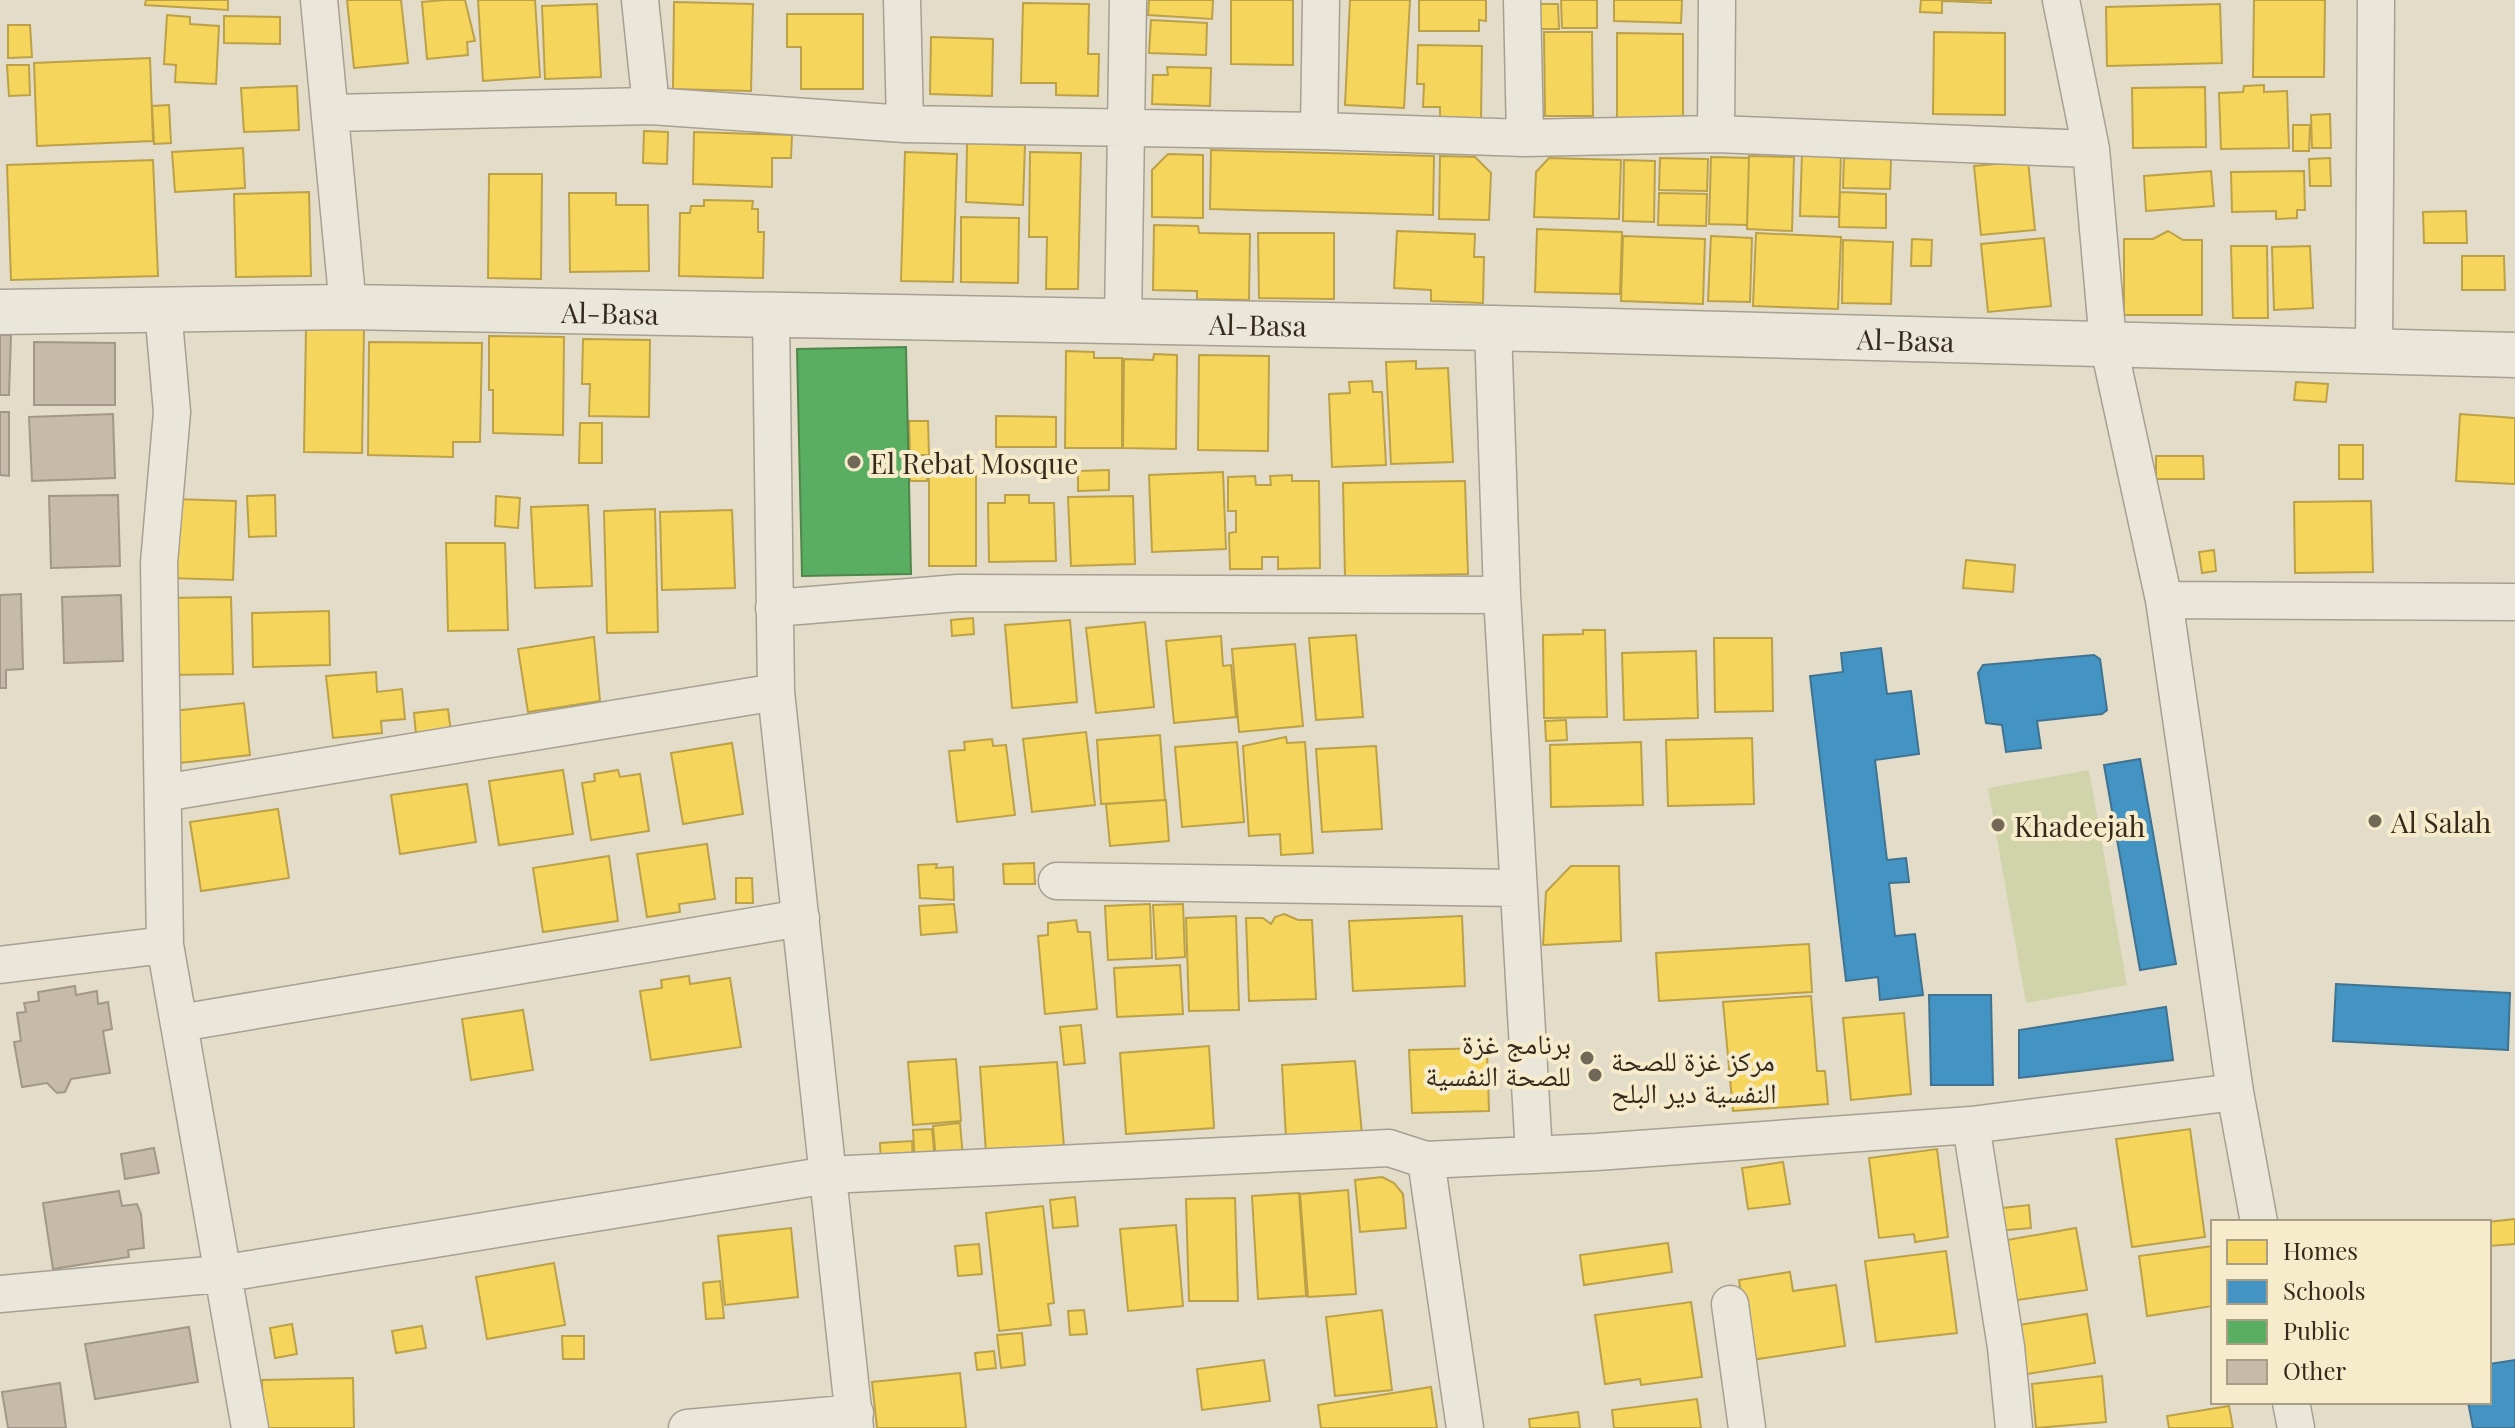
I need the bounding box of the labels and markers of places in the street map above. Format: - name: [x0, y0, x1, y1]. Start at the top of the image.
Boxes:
- place label: El Rebat Mosque: [870, 444, 1078, 481]
- marker: El Rebat Mosque: [845, 453, 863, 471]
- place label: Al Salah: [2390, 803, 2492, 840]
- place label: Khadeejah: [2014, 807, 2146, 844]
- marker: Al Salah: [2366, 812, 2384, 830]
- marker: Khadeejah: [1989, 816, 2007, 834]
- place label: برنامج غزة للصحة النفسية: [1425, 1024, 1571, 1093]
- place label: مركز غزة للصحة النفسية دير البلح: [1611, 1041, 1777, 1111]
- marker: برنامج غزة للصحة النفسية: [1578, 1049, 1596, 1067]
- marker: مركز غزة للصحة النفسية دير البلح: [1586, 1066, 1604, 1084]

